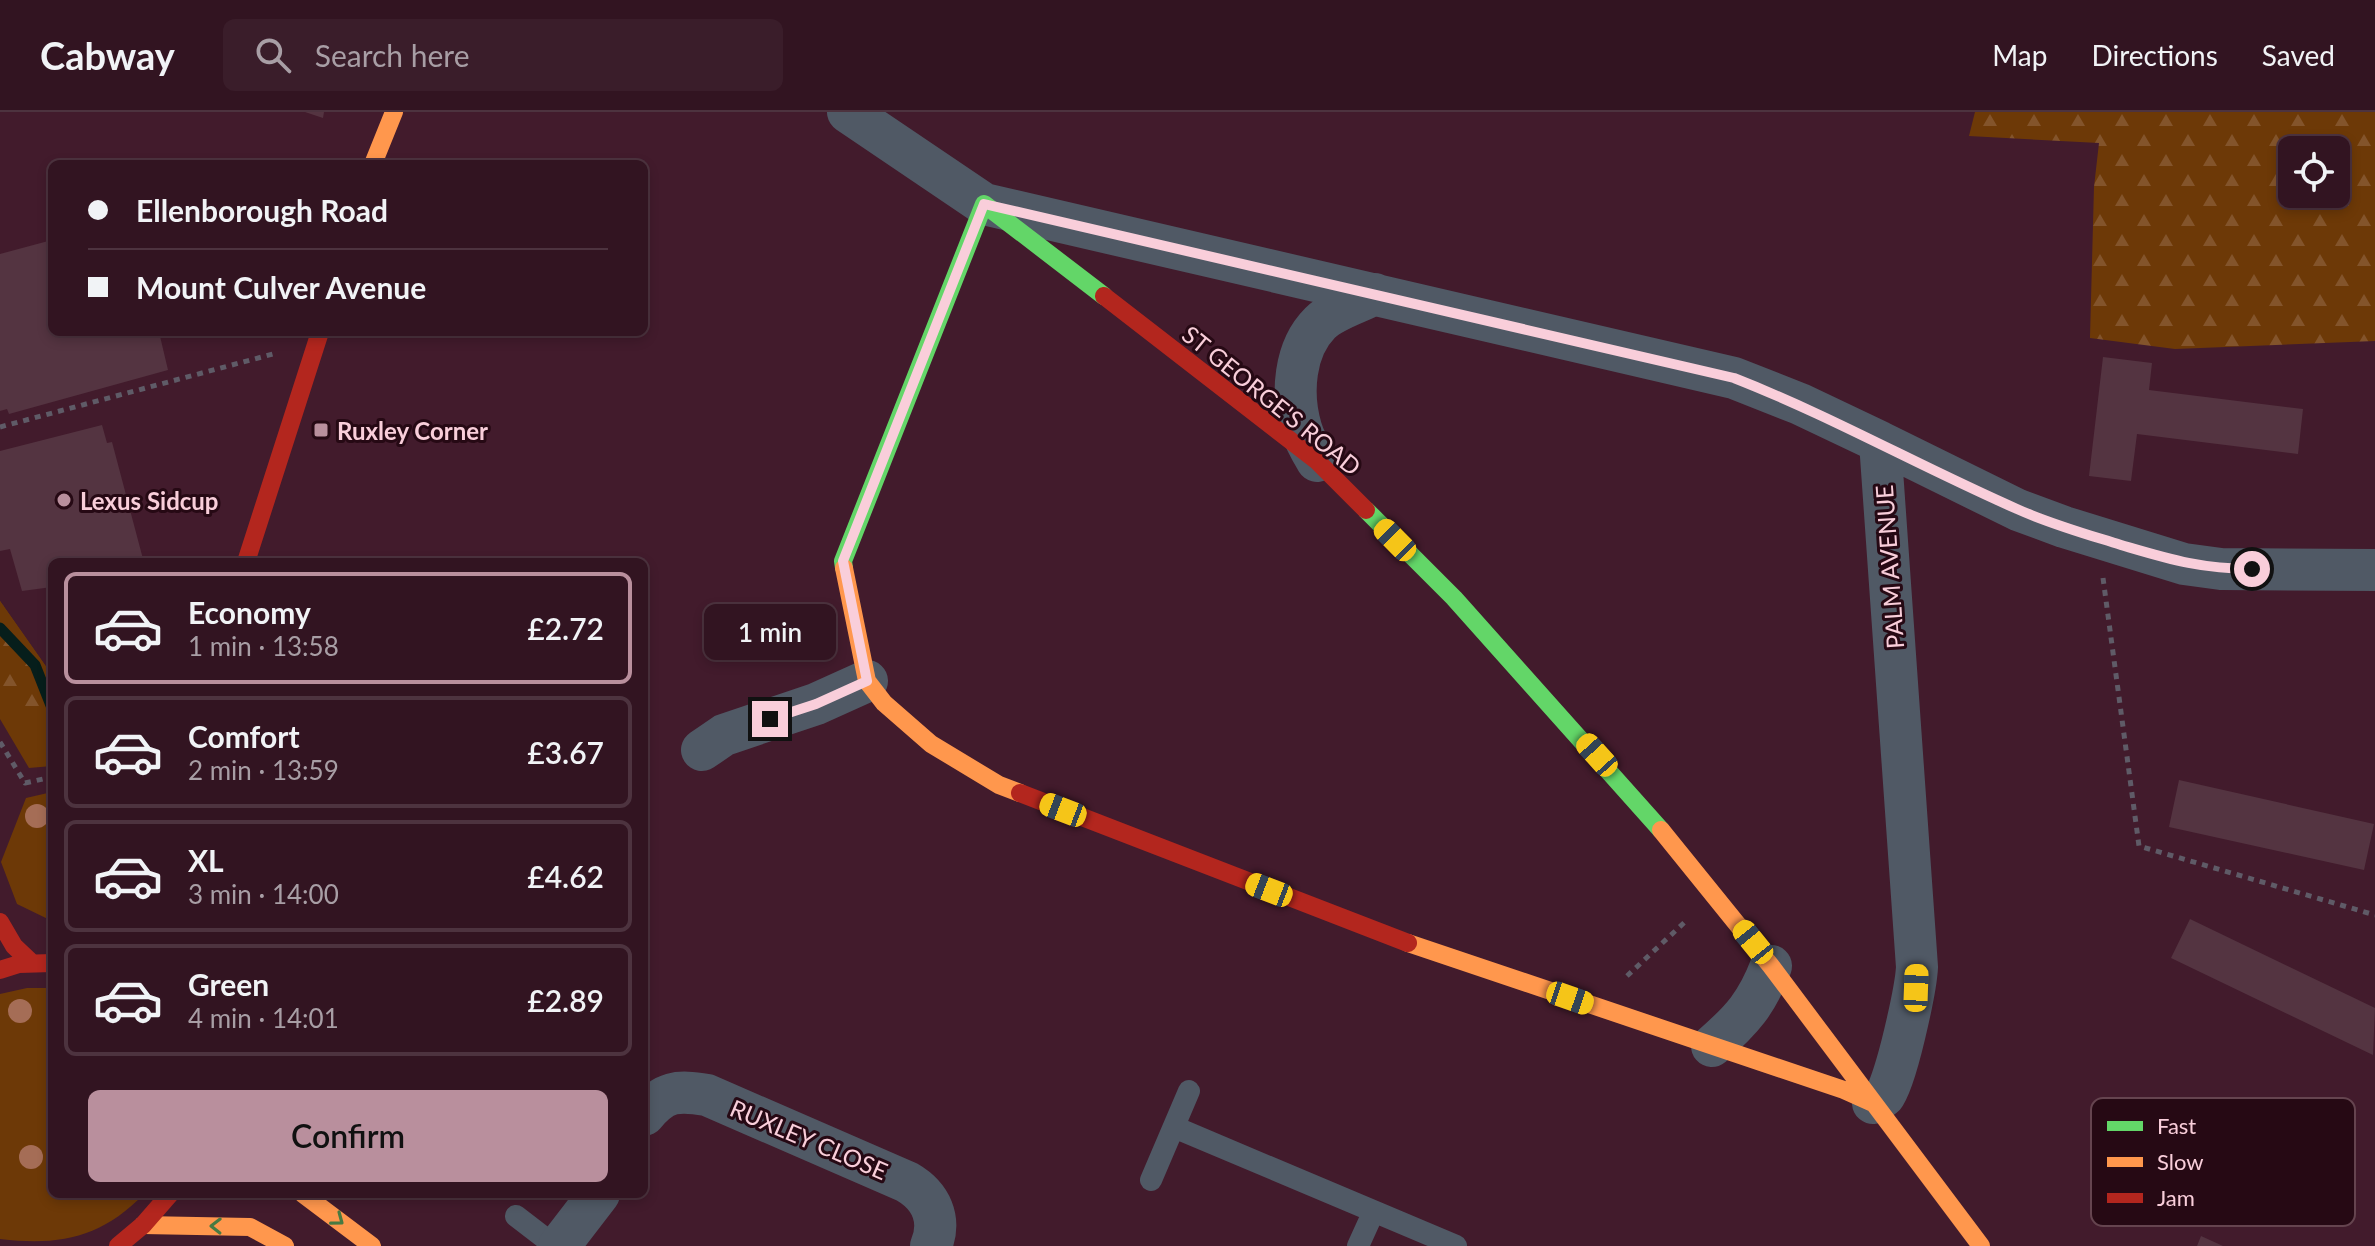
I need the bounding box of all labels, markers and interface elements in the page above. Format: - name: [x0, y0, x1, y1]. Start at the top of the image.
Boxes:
- search box: [223, 19, 783, 91]
- text: Cabway: [40, 32, 175, 78]
- icon: search: [251, 33, 295, 77]
- text: Search here: [315, 37, 470, 73]
- text: Map: [1992, 38, 2047, 72]
- text: Directions: [2091, 38, 2218, 72]
- text: Saved: [2262, 38, 2335, 72]
- map controls: [2278, 136, 2350, 208]
- button: locate: [2278, 136, 2350, 208]
- text: Ellenborough Road: [136, 192, 388, 228]
- text: Mount Culver Avenue: [136, 269, 426, 305]
- street label: ST GEORGE'S ROAD: [1177, 319, 1367, 481]
- place label: Ruxley Corner: [337, 416, 488, 445]
- marker: Ruxley Corner: [312, 421, 330, 439]
- street label: PALM AVENUE: [1869, 484, 1909, 650]
- place label: Lexus Sidcup: [80, 486, 219, 515]
- marker: Lexus Sidcup: [55, 491, 73, 509]
- car: [1370, 515, 1420, 565]
- route start: [2234, 551, 2270, 587]
- icon: car: [92, 592, 164, 664]
- text: Economy: [188, 594, 311, 630]
- callout: 1 min: [704, 603, 836, 659]
- text: £2.72: [527, 610, 604, 646]
- text: 1 min: [738, 616, 802, 648]
- text: 1 min · 13:58: [188, 630, 339, 662]
- route end: [752, 701, 788, 737]
- icon: car: [92, 716, 164, 788]
- text: Comfort: [188, 718, 300, 754]
- car: [1572, 729, 1622, 781]
- text: £3.67: [527, 734, 604, 770]
- text: 2 min · 13:59: [188, 754, 339, 786]
- car: [1036, 790, 1090, 830]
- icon: car: [92, 840, 164, 912]
- text: XL: [188, 842, 224, 878]
- text: £4.62: [527, 858, 604, 894]
- car: [1242, 870, 1296, 910]
- text: 3 min · 14:00: [188, 878, 339, 910]
- car: [1729, 916, 1777, 968]
- icon: car: [92, 964, 164, 1036]
- car: [1903, 964, 1929, 1012]
- text: Green: [188, 966, 269, 1002]
- car: [1543, 979, 1597, 1017]
- text: £2.89: [527, 982, 604, 1018]
- text: 4 min · 14:01: [188, 1002, 339, 1034]
- button: Confirm: [88, 1090, 608, 1182]
- street label: RUXLEY CLOSE: [726, 1093, 892, 1185]
- legend: [2091, 1098, 2355, 1226]
- text: Fast: [2157, 1112, 2196, 1139]
- text: Slow: [2157, 1148, 2204, 1175]
- text: Jam: [2157, 1184, 2195, 1211]
- one-way arrow: [329, 1210, 343, 1225]
- one-way arrow: [209, 1218, 222, 1235]

